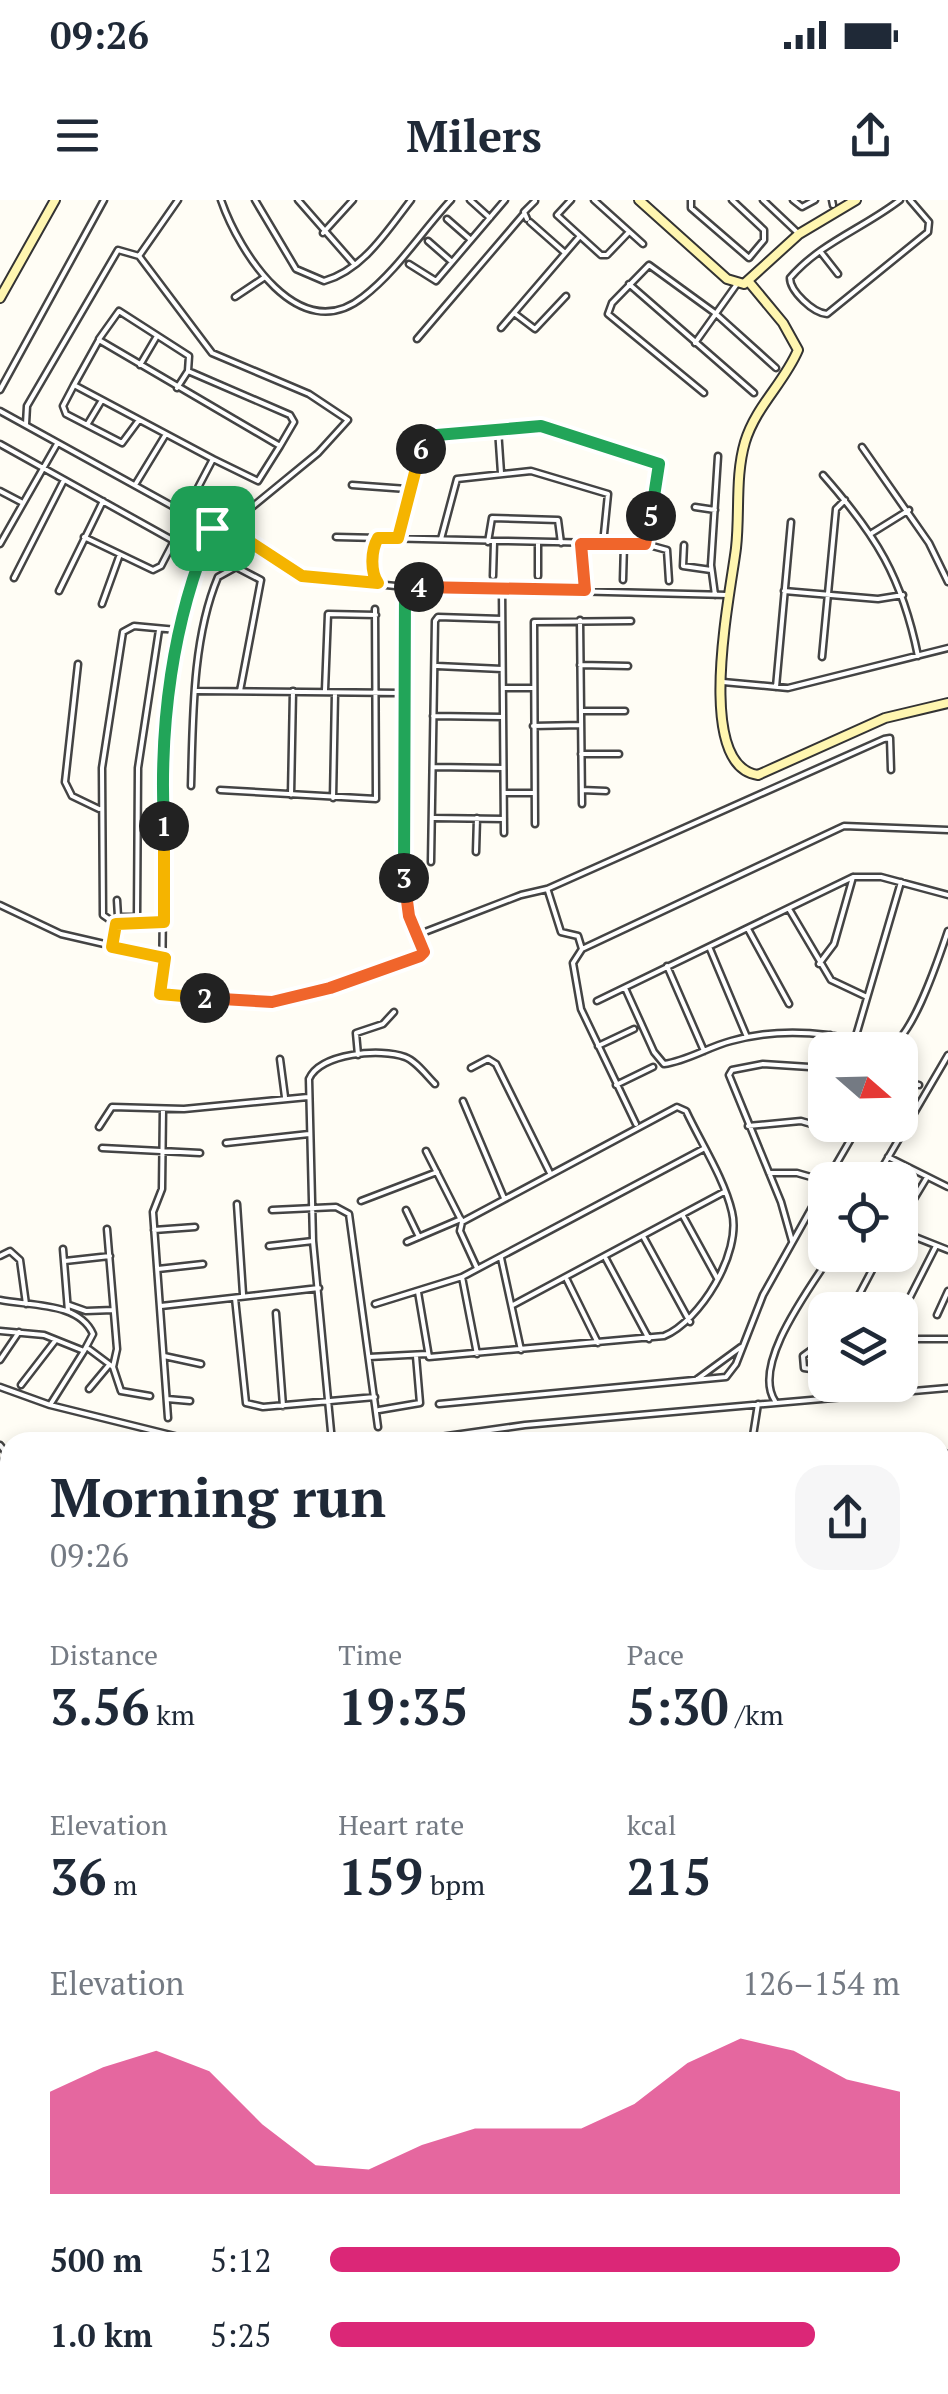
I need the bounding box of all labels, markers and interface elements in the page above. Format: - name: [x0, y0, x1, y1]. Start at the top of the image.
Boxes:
- text: 09:26: [50, 10, 149, 60]
- text: Milers: [406, 105, 542, 165]
- icon: menu: [50, 108, 105, 163]
- icon: share: [843, 108, 898, 163]
- pin: 6: [396, 424, 446, 474]
- text: 6: [413, 430, 429, 467]
- pin: [170, 486, 255, 571]
- pin: 5: [626, 491, 676, 541]
- text: 5: [643, 497, 659, 534]
- icon: arrive: [185, 501, 240, 556]
- pin: 4: [394, 562, 444, 612]
- text: 4: [411, 568, 427, 605]
- pin: 1: [139, 801, 189, 851]
- text: 1: [156, 807, 172, 844]
- pin: 3: [379, 853, 429, 903]
- text: 3: [396, 859, 412, 896]
- pin: 2: [180, 973, 230, 1023]
- text: 2: [197, 979, 213, 1016]
- north arrow: [808, 1032, 918, 1142]
- map controls: [808, 1032, 918, 1402]
- button: locate: [808, 1162, 918, 1272]
- button: layers: [808, 1292, 918, 1402]
- text: Morning run: [50, 1460, 386, 1533]
- button: share: [795, 1465, 900, 1570]
- text: 09:26: [50, 1534, 129, 1576]
- text: Distance: [50, 1636, 158, 1673]
- text: Time: [338, 1636, 402, 1673]
- text: Pace: [627, 1636, 684, 1673]
- text: 3.56: [50, 1673, 150, 1739]
- text: 19:35: [338, 1673, 468, 1739]
- text: 5:30: [627, 1673, 729, 1739]
- text: km: [150, 1696, 195, 1733]
- text: /km: [729, 1696, 784, 1733]
- text: Elevation: [50, 1806, 168, 1843]
- text: Heart rate: [338, 1806, 464, 1843]
- text: kcal: [627, 1806, 676, 1843]
- text: 36: [50, 1843, 107, 1909]
- text: 159: [338, 1843, 423, 1909]
- text: 215: [627, 1843, 711, 1909]
- text: m: [107, 1866, 137, 1903]
- text: bpm: [423, 1866, 485, 1903]
- text: Elevation: [50, 1962, 184, 2004]
- text: 126–154 m: [742, 1962, 900, 2004]
- text: 500 m: [50, 2239, 142, 2281]
- text: 5:12: [210, 2239, 272, 2281]
- text: 1.0 km: [50, 2314, 153, 2356]
- text: 5:25: [210, 2314, 272, 2356]

